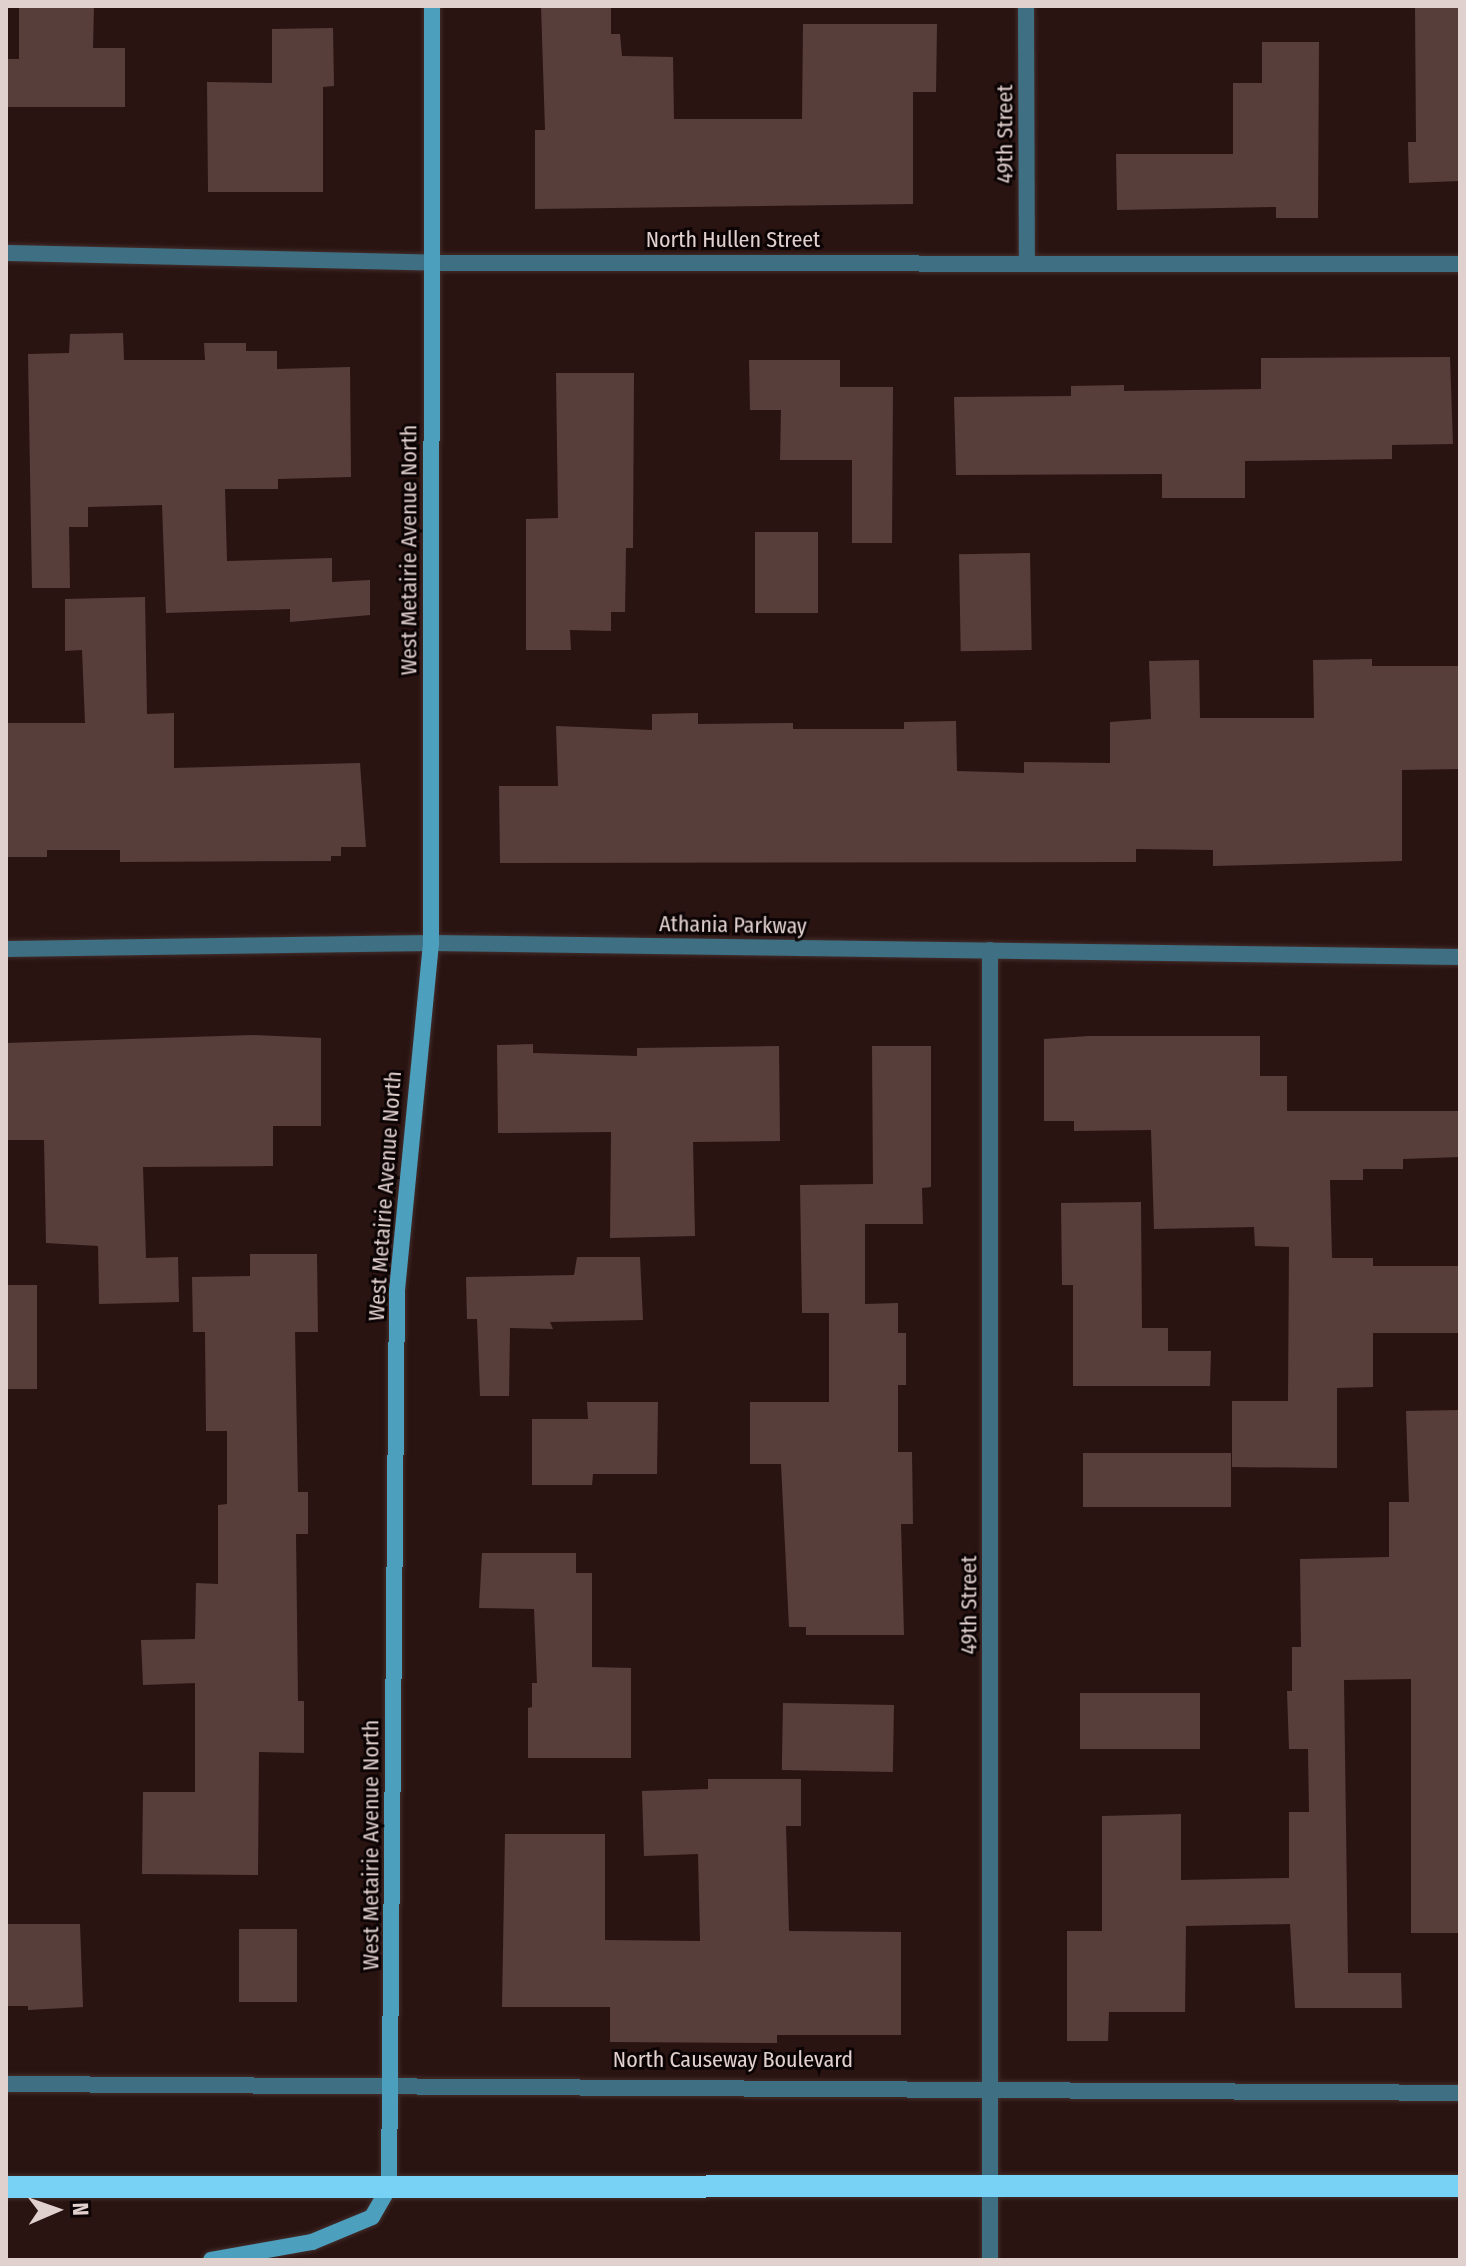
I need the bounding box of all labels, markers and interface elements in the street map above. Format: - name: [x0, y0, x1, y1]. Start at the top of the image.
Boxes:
- street label: 49th Street: [992, 85, 1018, 183]
- street label: North Hullen Street: [646, 227, 820, 253]
- street label: West Metairie Avenue North: [396, 425, 422, 675]
- street label: Athania Parkway: [659, 911, 807, 939]
- street label: West Metairie Avenue North: [363, 1070, 407, 1322]
- street label: 49th Street: [956, 1556, 982, 1654]
- street label: West Metairie Avenue North: [358, 1720, 384, 1970]
- street label: North Causeway Boulevard: [613, 2047, 853, 2073]
- north arrow: [16, 2170, 96, 2250]
- text: N: [67, 2202, 94, 2216]

